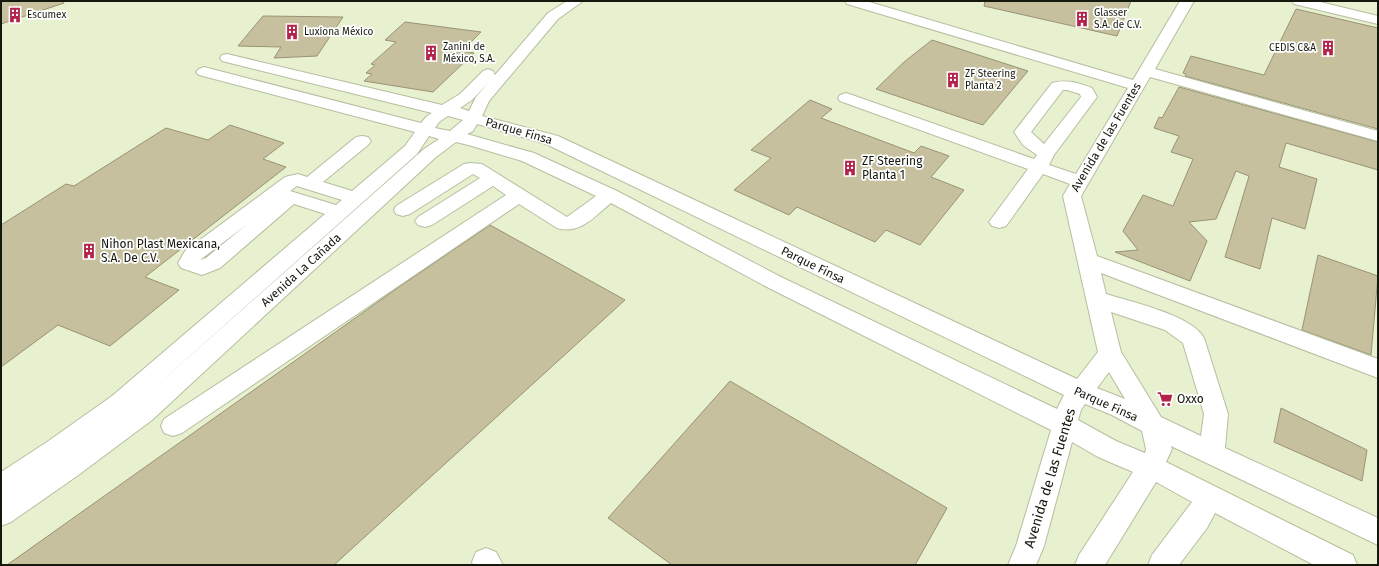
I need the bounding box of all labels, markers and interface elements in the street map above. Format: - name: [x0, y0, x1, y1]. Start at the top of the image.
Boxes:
- building icon: Escumex: [6, 6, 24, 24]
- place label: Glasser S.A. de C.V.: [1094, 7, 1142, 31]
- place label: Escumex: [27, 9, 66, 21]
- building icon: Glasser S.A. de C.V.: [1073, 10, 1091, 28]
- building icon: Luxiona México: [283, 23, 301, 41]
- place label: Luxiona México: [304, 26, 373, 38]
- building icon: CEDIS C&A: [1319, 39, 1337, 57]
- place label: Zanini de México, S.A.: [443, 41, 495, 65]
- place label: CEDIS C&A: [1269, 42, 1316, 54]
- building icon: Zanini de México, S.A.: [422, 44, 440, 62]
- place label: ZF Steering Planta 2: [965, 68, 1016, 92]
- building icon: ZF Steering Planta 2: [944, 71, 962, 89]
- street label: Avenida de las Fuentes: [1068, 80, 1144, 194]
- street label: Parque Finsa: [484, 115, 554, 147]
- place label: ZF Steering Planta 1: [862, 154, 923, 182]
- building icon: ZF Steering Planta 1: [841, 159, 859, 177]
- street label: Avenida La Cañada: [258, 230, 344, 310]
- place label: Nihon Plast Mexicana, S.A. De C.V.: [101, 237, 220, 265]
- building icon: Nihon Plast Mexicana, S.A. De C.V.: [80, 242, 98, 260]
- street label: Parque Finsa: [779, 244, 847, 286]
- street label: Parque Finsa: [1072, 384, 1140, 424]
- supermarket icon: Oxxo: [1156, 390, 1174, 408]
- place label: Oxxo: [1177, 392, 1204, 406]
- street label: Avenida de las Fuentes: [1021, 406, 1079, 550]

